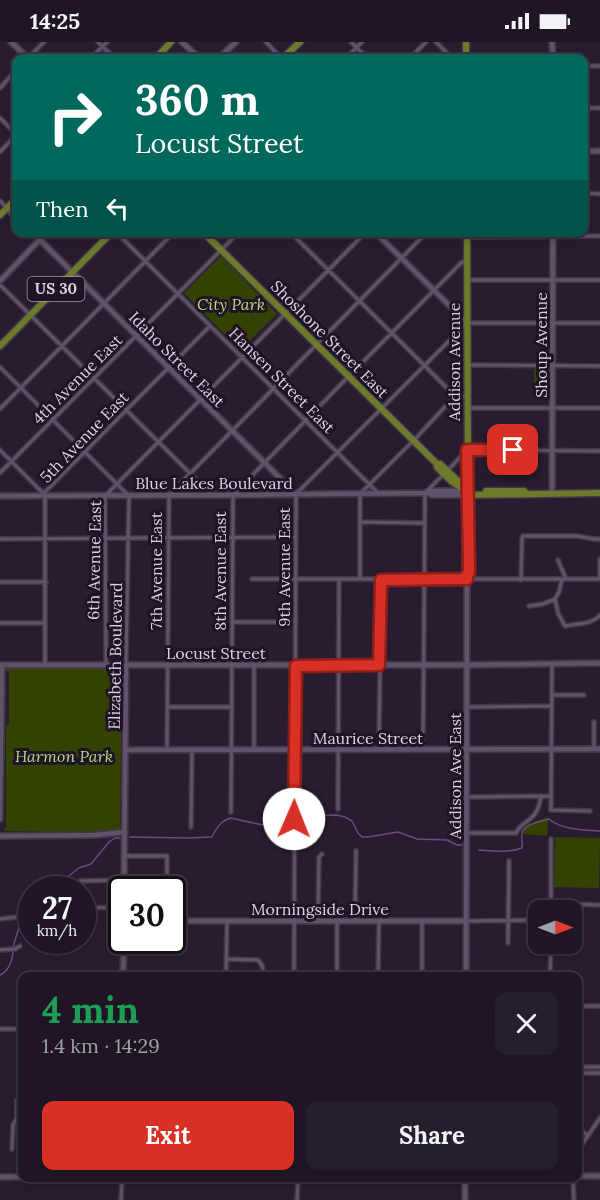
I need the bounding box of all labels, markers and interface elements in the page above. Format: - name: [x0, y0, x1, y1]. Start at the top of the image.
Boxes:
- text: 14:25: [30, 7, 80, 35]
- text: 360 m: [135, 73, 259, 127]
- icon: right: [36, 78, 114, 156]
- text: Locust Street: [135, 126, 303, 160]
- icon: left: [101, 192, 134, 225]
- text: Then: [36, 195, 89, 223]
- street label: Shoshone Street East: [267, 276, 394, 403]
- road number: US 30: [28, 277, 84, 301]
- street label: Shoup Avenue: [531, 292, 551, 398]
- park label: City Park: [197, 294, 265, 314]
- street label: Addison Avenue: [444, 302, 464, 422]
- street label: Idaho Street East: [125, 307, 230, 412]
- street label: Hansen Street East: [225, 323, 340, 438]
- street label: 4th Avenue East: [28, 329, 127, 428]
- street label: 5th Avenue East: [35, 387, 133, 487]
- pin: [487, 424, 538, 475]
- icon: arrive: [496, 433, 529, 466]
- street label: Blue Lakes Boulevard: [135, 473, 293, 493]
- street label: 6th Avenue East: [83, 499, 105, 620]
- street label: 9th Avenue East: [274, 506, 294, 627]
- street label: 7th Avenue East: [146, 511, 166, 630]
- street label: 8th Avenue East: [210, 511, 230, 631]
- street label: Elizabeth Boulevard: [104, 582, 126, 730]
- street label: Locust Street: [166, 643, 267, 663]
- street label: Addison Ave East: [445, 712, 465, 840]
- street label: Maurice Street: [313, 728, 424, 748]
- park label: Harmon Park: [15, 746, 113, 766]
- position arrow: [262, 787, 326, 851]
- speed limit sign: 30: [108, 876, 186, 954]
- text: 27: [42, 889, 72, 927]
- street label: Morningside Drive: [251, 899, 389, 919]
- north arrow: [528, 900, 582, 954]
- map controls: [528, 900, 582, 954]
- text: km/h: [37, 921, 77, 940]
- text: 4 min: [42, 987, 139, 1033]
- button: close: [495, 992, 558, 1055]
- text: 1.4 km · 14:29: [42, 1033, 160, 1058]
- button: Exit: [42, 1101, 294, 1170]
- button: Share: [306, 1101, 558, 1170]

